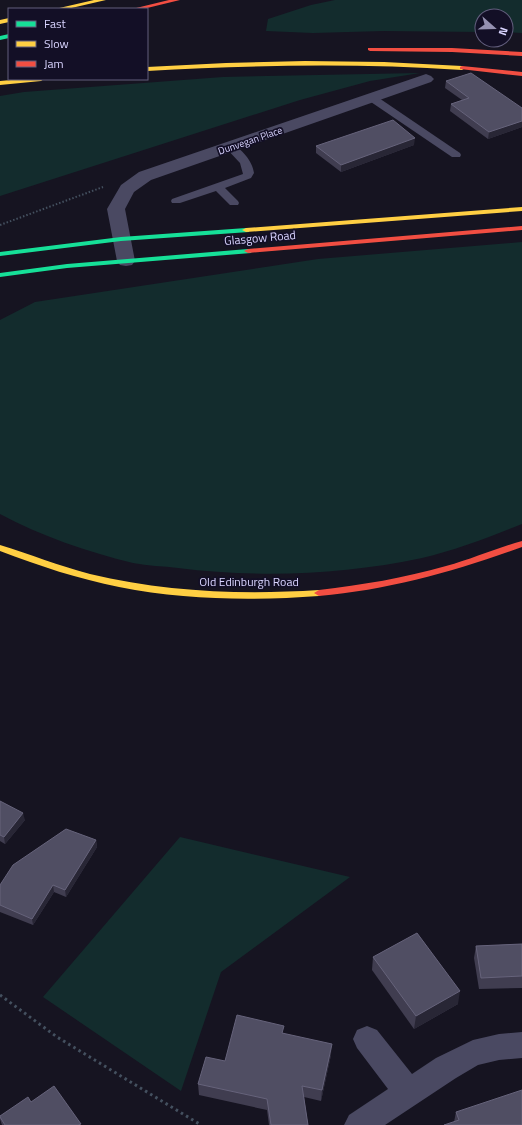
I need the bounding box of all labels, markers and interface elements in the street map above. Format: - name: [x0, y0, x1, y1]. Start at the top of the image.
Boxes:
- legend: [8, 8, 148, 80]
- north arrow: [474, 8, 514, 48]
- text: Fast: [44, 14, 67, 33]
- text: N: [495, 25, 512, 38]
- text: Slow: [44, 34, 69, 53]
- text: Jam: [44, 54, 64, 73]
- street label: Dunvegan Place: [216, 122, 284, 158]
- street label: Glasgow Road: [223, 225, 297, 250]
- street label: Old Edinburgh Road: [199, 572, 299, 591]

